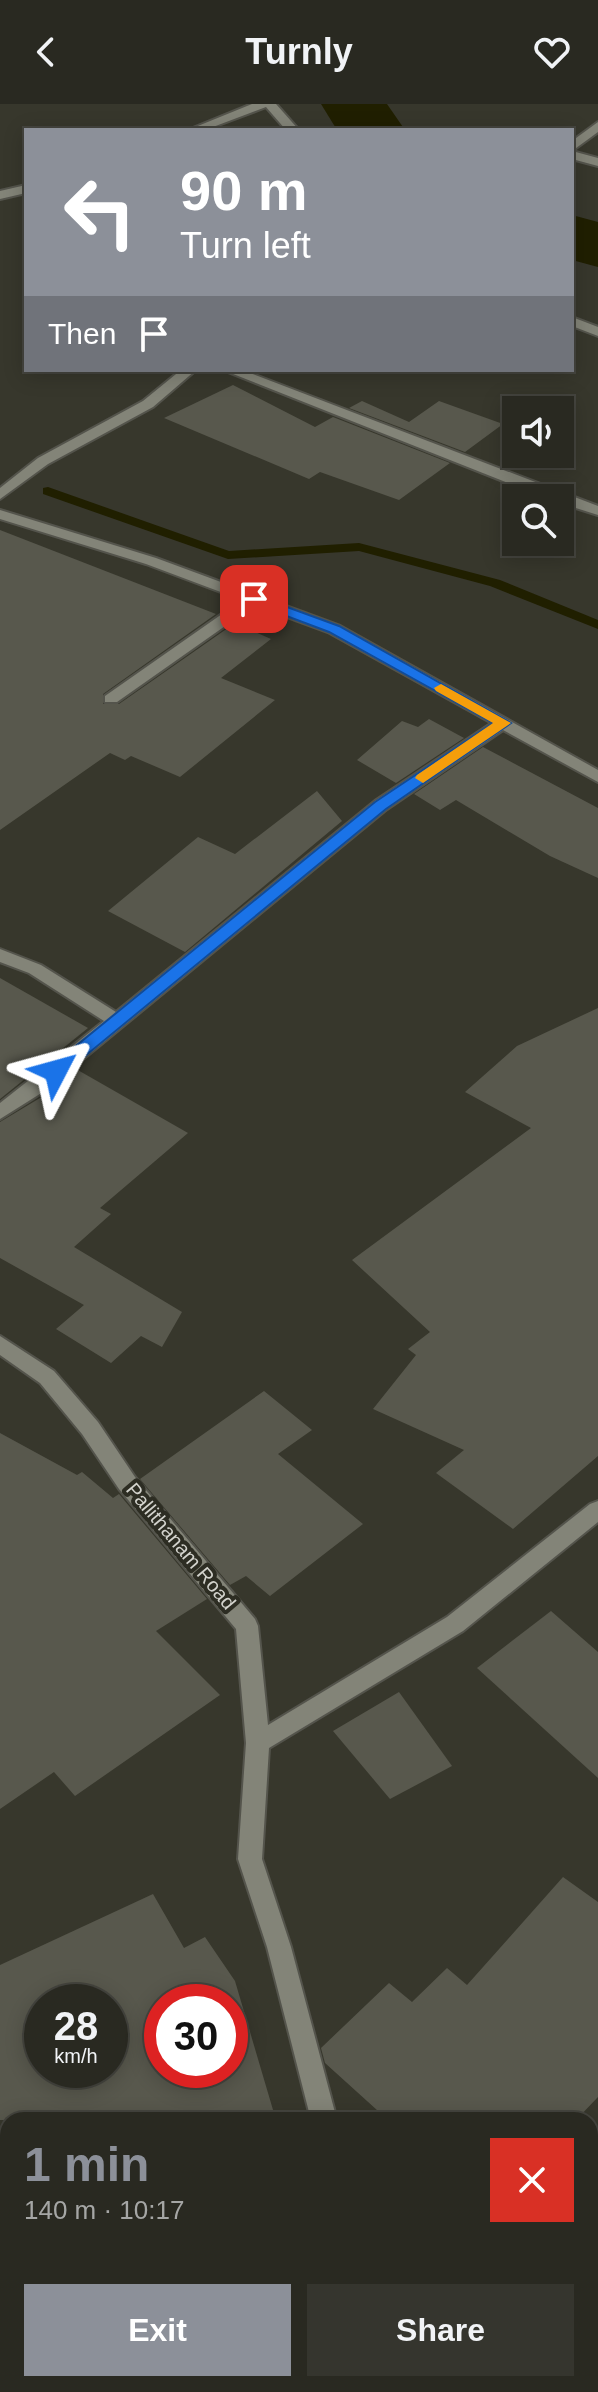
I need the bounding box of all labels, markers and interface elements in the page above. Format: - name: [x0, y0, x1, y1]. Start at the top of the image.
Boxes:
- icon: back: [24, 30, 68, 74]
- icon: heart: [530, 30, 574, 74]
- text: Turnly: [245, 31, 353, 72]
- text: 90 m: [180, 159, 308, 222]
- icon: left: [48, 160, 152, 264]
- text: Turn left: [180, 225, 311, 266]
- icon: arrive: [132, 312, 176, 356]
- text: Then: [48, 317, 116, 350]
- map controls: [502, 396, 574, 556]
- button: sound: [502, 396, 574, 468]
- button: search: [502, 484, 574, 556]
- pin: [220, 565, 288, 633]
- icon: arrive: [232, 577, 276, 621]
- position arrow: [14, 1029, 98, 1113]
- street label: Pallithanam Road: [122, 1478, 240, 1614]
- speed limit sign: 30: [144, 1984, 248, 2088]
- text: 28: [54, 2004, 98, 2048]
- text: km/h: [54, 2045, 98, 2067]
- text: 1 min: [24, 2138, 149, 2191]
- button: close: [490, 2138, 574, 2222]
- text: 140 m · 10:17: [24, 2195, 184, 2225]
- button: Exit: [24, 2284, 291, 2376]
- button: Share: [307, 2284, 574, 2376]

